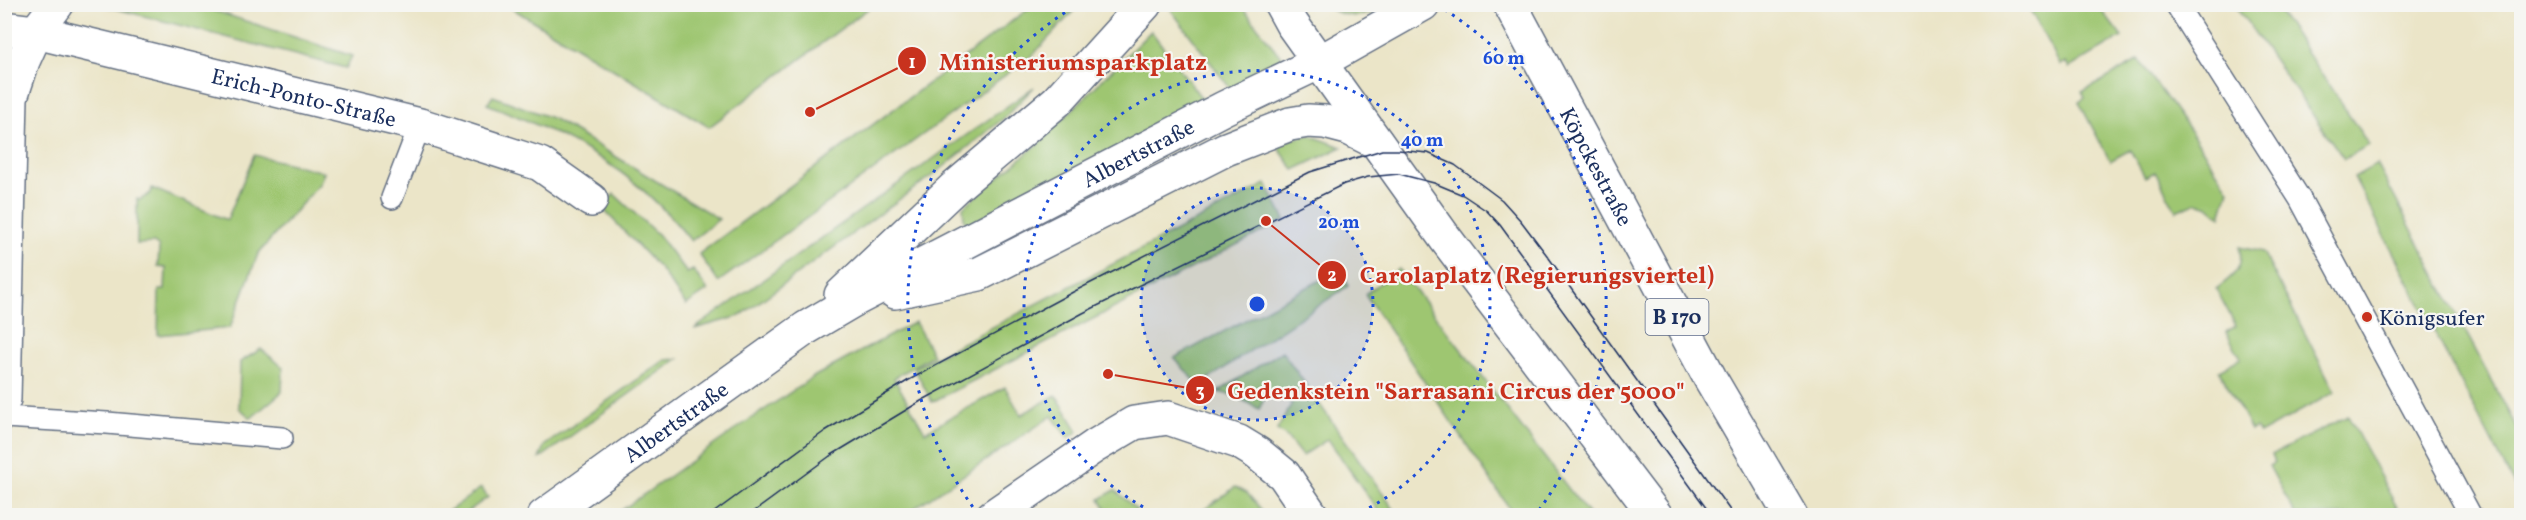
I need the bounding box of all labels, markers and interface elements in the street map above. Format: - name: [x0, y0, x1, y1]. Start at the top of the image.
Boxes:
- callout: Ministeriumsparkplatz: [897, 40, 1219, 82]
- text: Ministeriumsparkplatz: [939, 47, 1207, 81]
- text: 60 m: [1483, 47, 1525, 72]
- text: 1: [908, 51, 916, 76]
- street label: Erich-Ponto-Straße: [208, 62, 399, 137]
- street label: Köpckestraße: [1550, 102, 1639, 232]
- street label: Albertstraße: [1078, 113, 1201, 197]
- text: 40 m: [1401, 129, 1443, 154]
- text: 20 m: [1318, 211, 1360, 236]
- callout: Carolaplatz (Regierungsviertel): [1317, 254, 1726, 296]
- text: Carolaplatz (Regierungsviertel): [1360, 260, 1714, 294]
- text: 2: [1327, 264, 1337, 289]
- centre of rings: [1247, 294, 1267, 314]
- road number: B 170: [1646, 299, 1708, 335]
- place label: Königsufer: [2379, 304, 2485, 335]
- marker: Königsufer: [2360, 310, 2374, 324]
- callout: Gedenkstein "Sarrasani Circus der 5000": [1185, 369, 1697, 411]
- street label: Albertstraße: [618, 375, 736, 472]
- text: Gedenkstein "Sarrasani Circus der 5000": [1227, 376, 1685, 410]
- text: 3: [1195, 380, 1205, 405]

